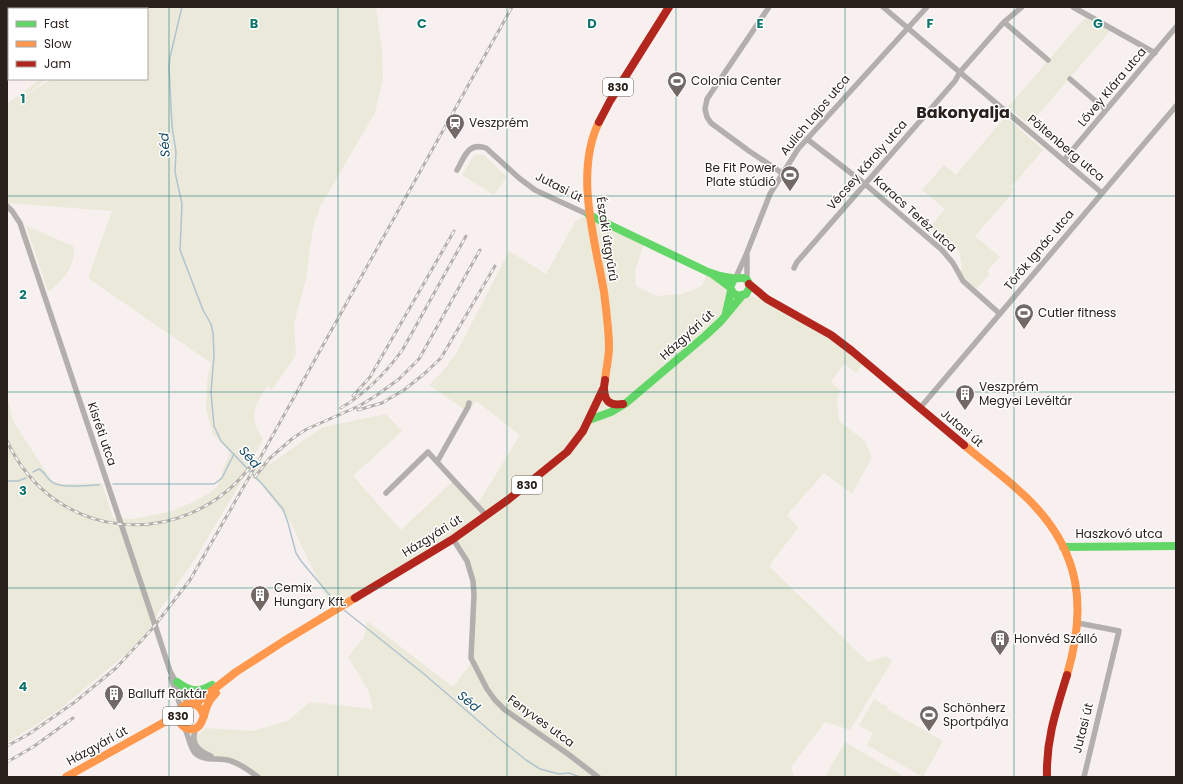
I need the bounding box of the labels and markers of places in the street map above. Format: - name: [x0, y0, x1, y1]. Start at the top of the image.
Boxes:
- sports icon: Colonia Center: [666, 70, 688, 98]
- place label: Colonia Center: [691, 72, 782, 89]
- station icon: Veszprém: [444, 112, 466, 140]
- place label: Veszprém: [469, 114, 529, 131]
- place label: Be Fit Power Plate stúdió: [705, 159, 777, 190]
- sports icon: Be Fit Power Plate stúdió: [779, 164, 801, 192]
- sports icon: Cutler fitness: [1013, 302, 1035, 330]
- place label: Cutler fitness: [1038, 304, 1116, 321]
- place label: Veszprém Megyei Levéltár: [979, 378, 1072, 409]
- building icon: Veszprém Megyei Levéltár: [954, 383, 976, 411]
- place label: Cemix Hungary Kft.: [274, 579, 346, 610]
- building icon: Cemix Hungary Kft.: [249, 584, 271, 612]
- building icon: Honvéd Szálló: [989, 628, 1011, 656]
- place label: Honvéd Szálló: [1014, 630, 1098, 647]
- building icon: Balluff Raktár: [103, 683, 125, 711]
- place label: Balluff Raktár: [128, 685, 207, 702]
- place label: Schönherz Sportpálya: [943, 699, 1009, 730]
- sports icon: Schönherz Sportpálya: [918, 704, 940, 732]

